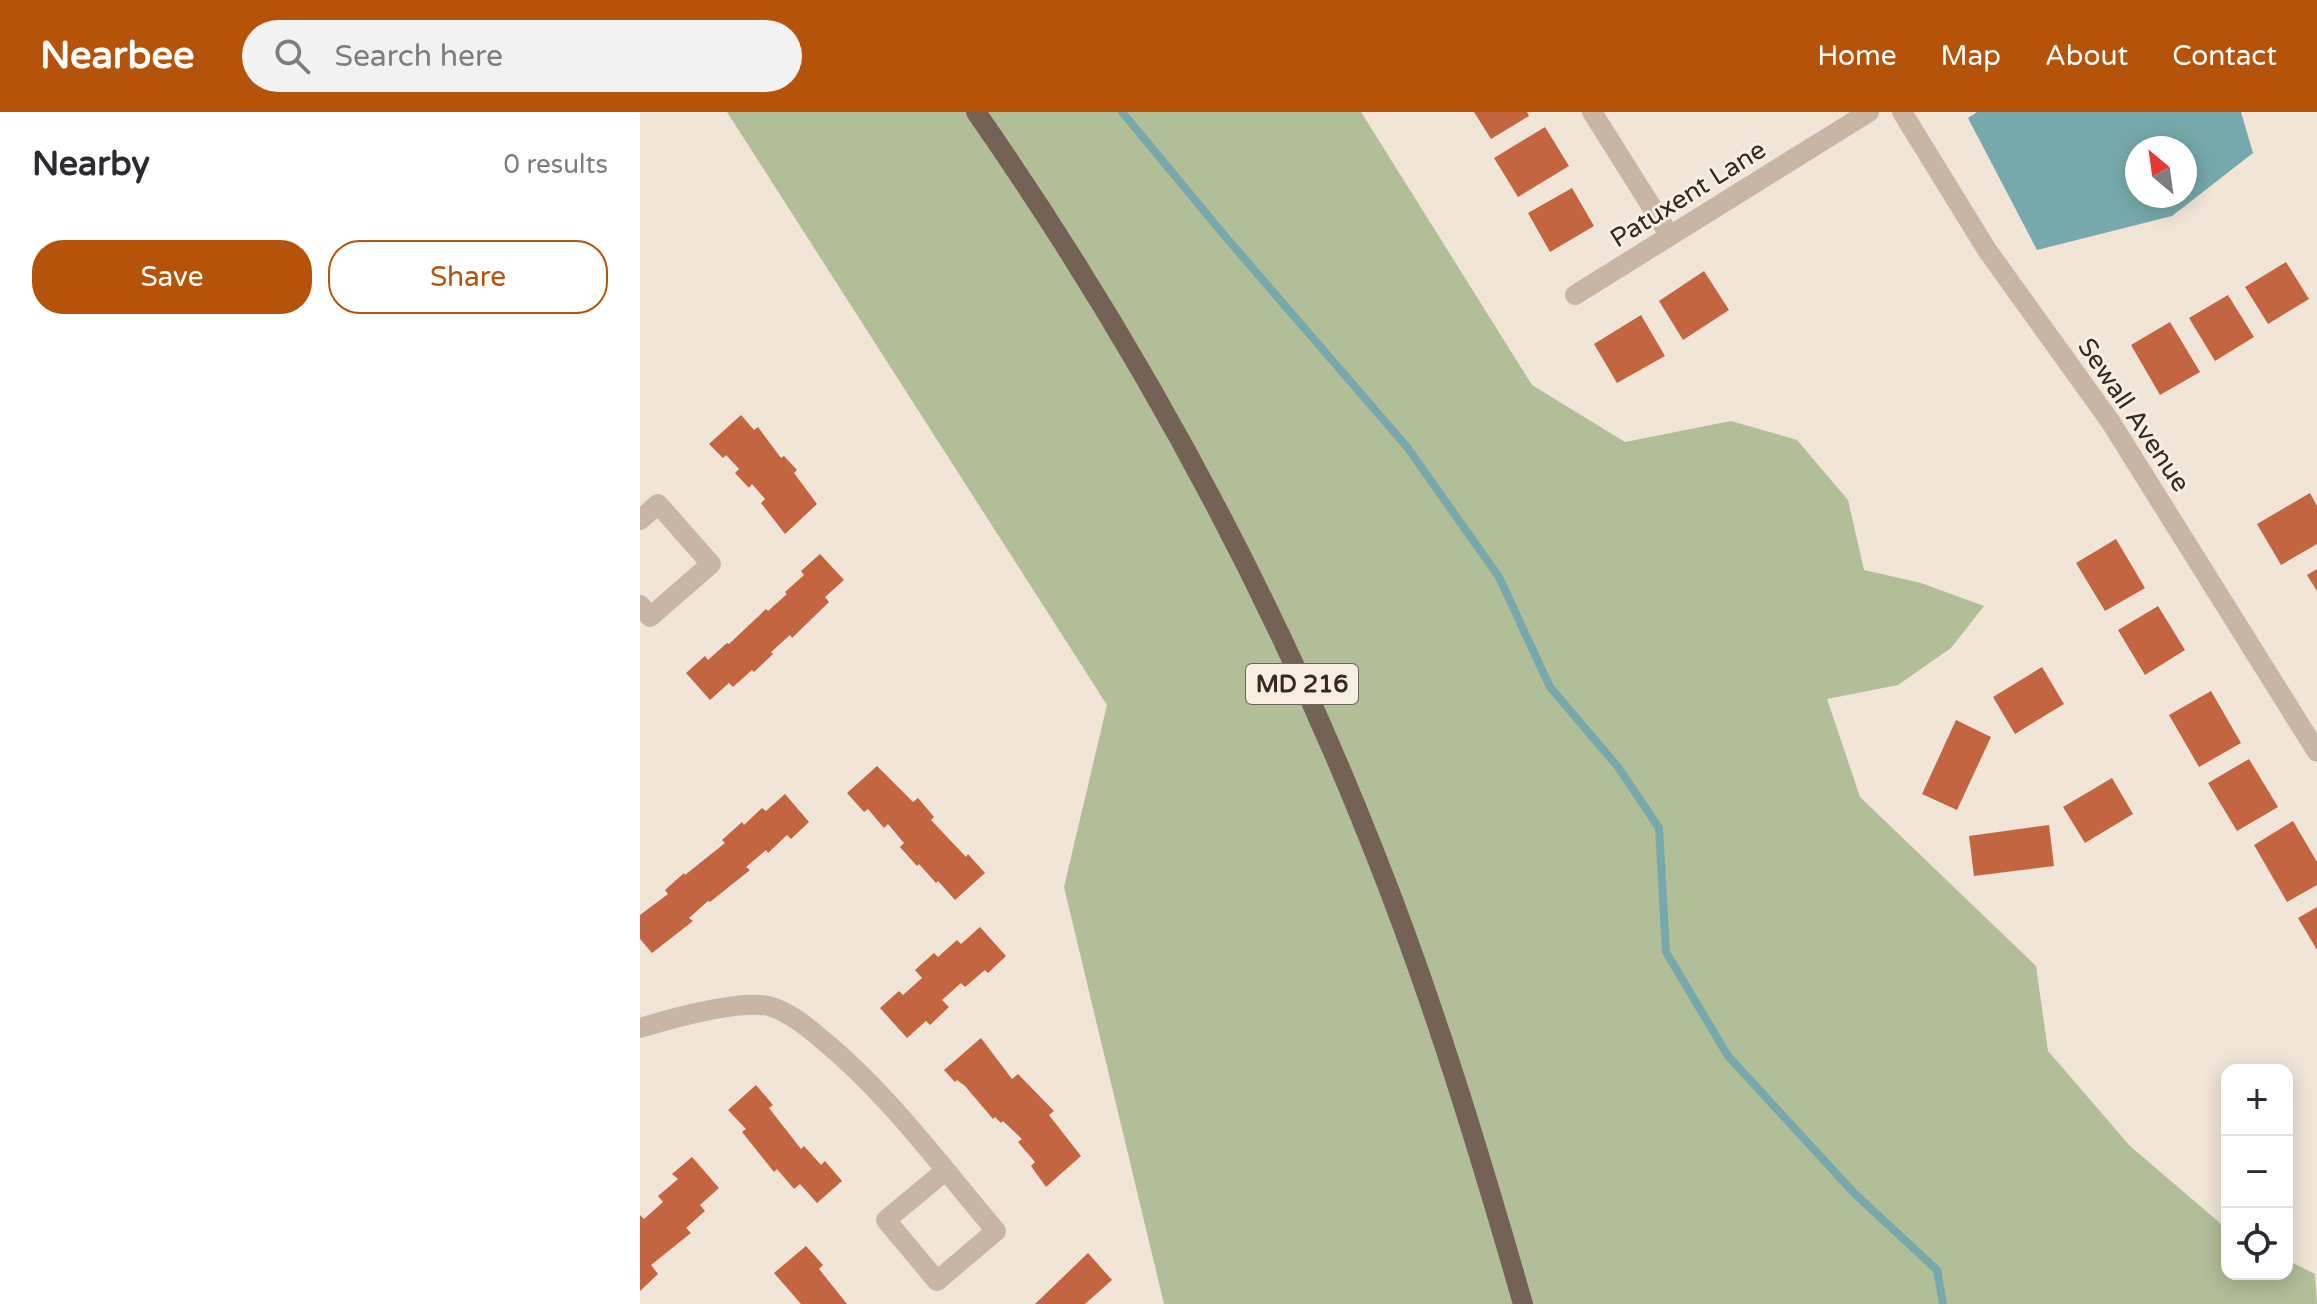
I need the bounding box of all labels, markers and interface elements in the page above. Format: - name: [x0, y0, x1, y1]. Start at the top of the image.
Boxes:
- search box: [242, 20, 802, 92]
- text: Nearbee: [40, 33, 194, 79]
- icon: search: [270, 34, 314, 78]
- text: Search here: [334, 38, 503, 75]
- text: Home: [1817, 39, 1897, 73]
- text: Map: [1941, 39, 2001, 73]
- text: About: [2045, 39, 2128, 73]
- text: Contact: [2172, 39, 2277, 73]
- street label: Patuxent Lane: [1605, 134, 1771, 254]
- north arrow: [2125, 136, 2197, 208]
- text: Nearby: [32, 144, 150, 185]
- text: 0 results: [503, 149, 608, 180]
- button: Save: [32, 240, 312, 314]
- button: Share: [328, 240, 608, 314]
- street label: Sewall Avenue: [2071, 332, 2197, 498]
- road number: MD 216: [1246, 664, 1358, 704]
- map controls: [2221, 1064, 2293, 1280]
- button: +: [2221, 1064, 2293, 1136]
- button: −: [2221, 1136, 2293, 1208]
- button: locate: [2221, 1208, 2293, 1280]

